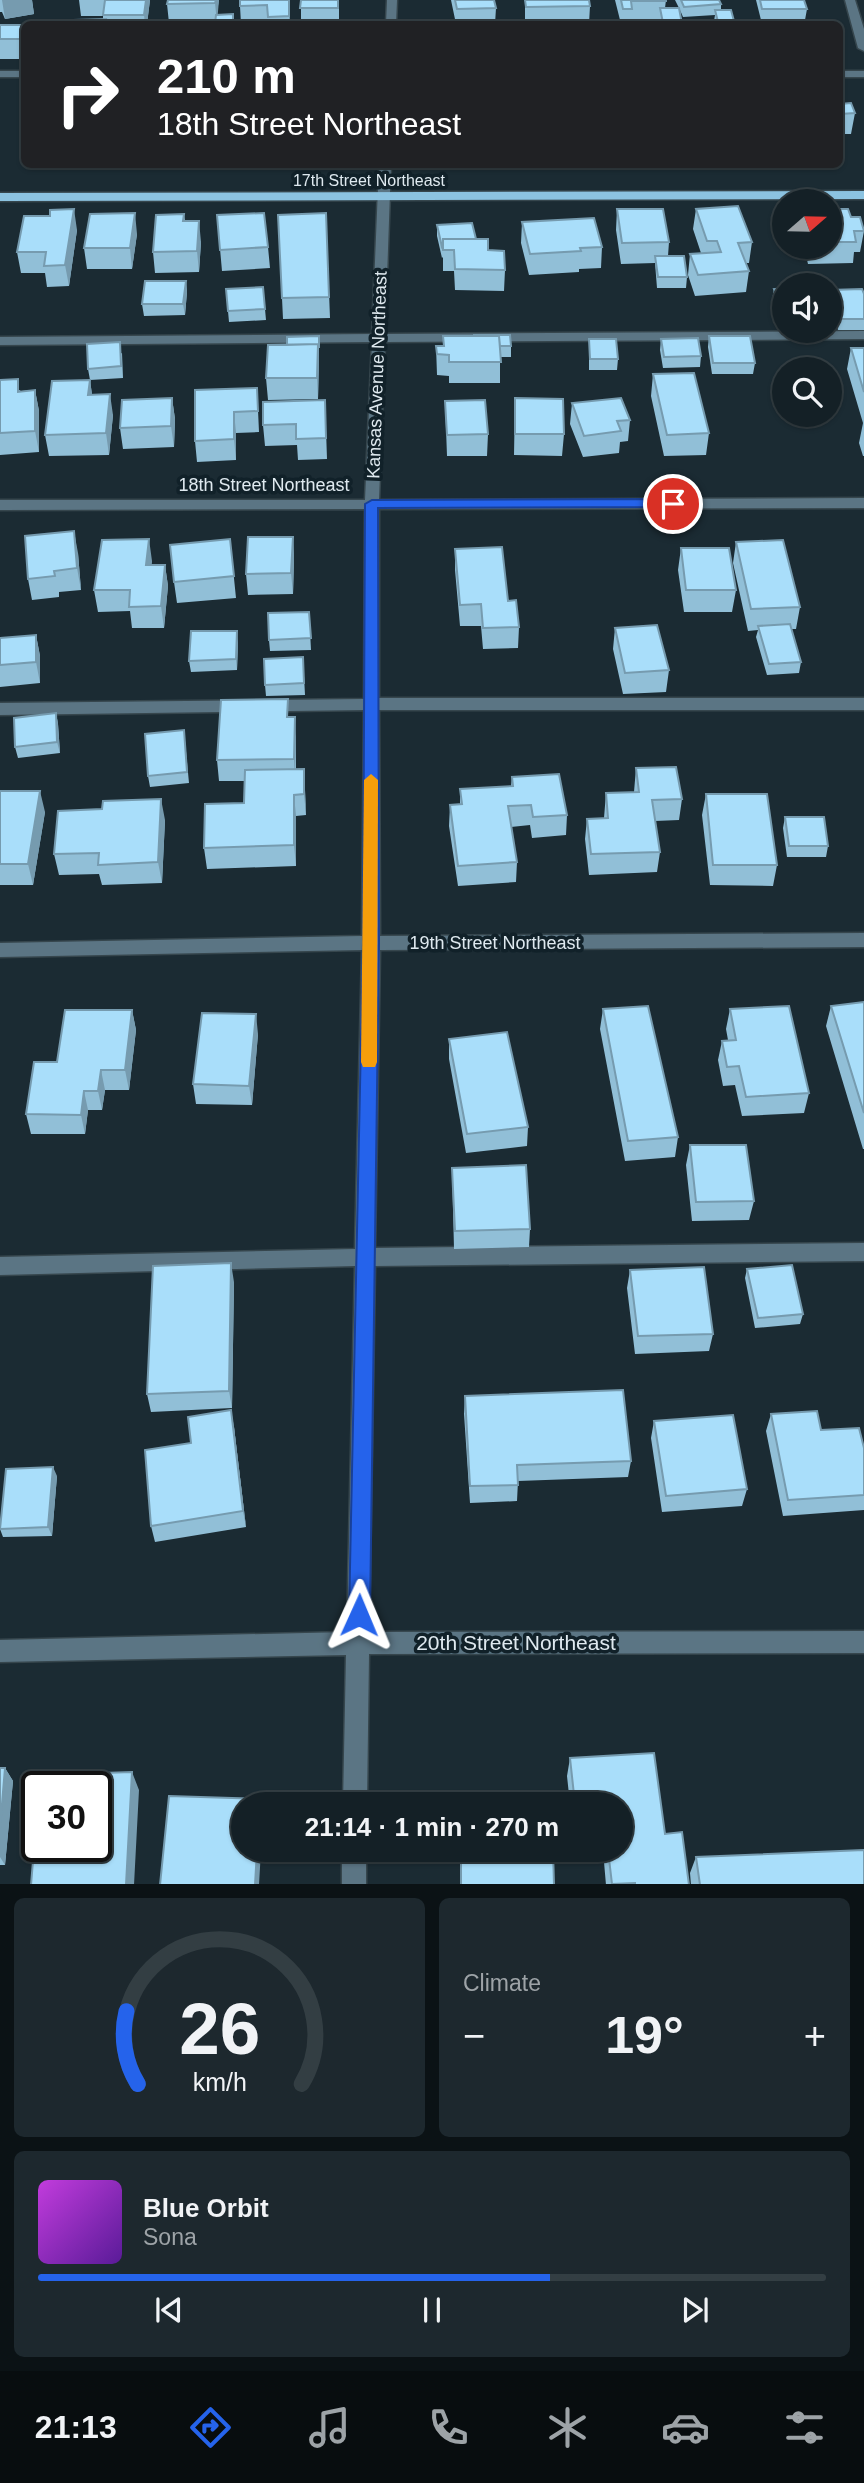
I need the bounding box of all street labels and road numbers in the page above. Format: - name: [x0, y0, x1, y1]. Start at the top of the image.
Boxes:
- street label: 17th Street Northeast: [293, 172, 446, 189]
- street label: Kansas Avenue Northeast: [363, 271, 391, 479]
- street label: 18th Street Northeast: [178, 475, 350, 495]
- street label: 19th Street Northeast: [409, 933, 581, 953]
- street label: 20th Street Northeast: [416, 1631, 616, 1654]

